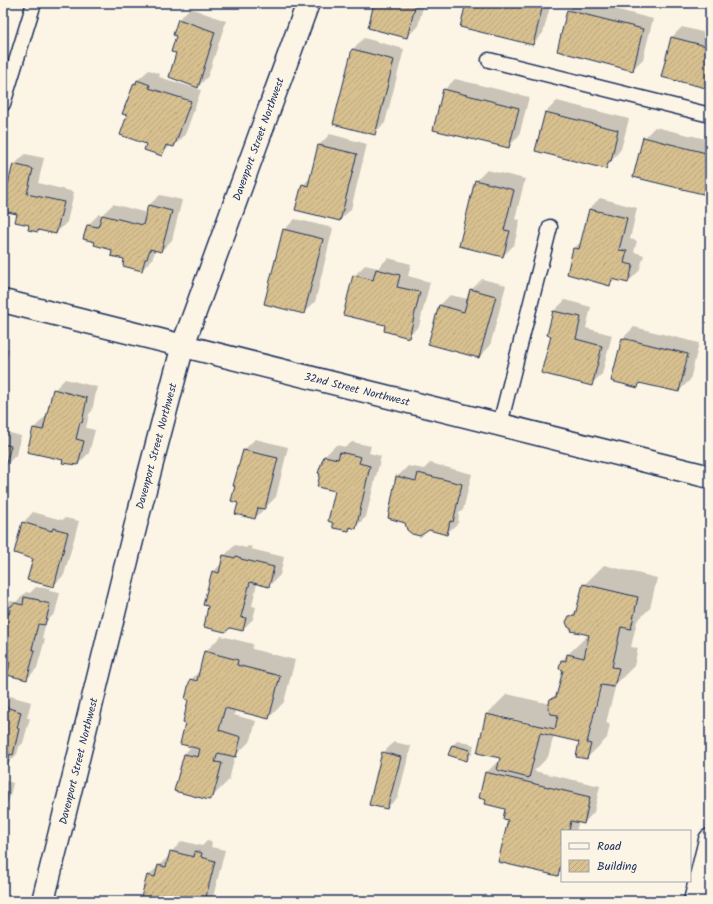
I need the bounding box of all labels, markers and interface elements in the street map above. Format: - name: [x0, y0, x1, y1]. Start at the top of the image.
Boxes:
- street label: Davenport Street Northwest: [228, 74, 290, 204]
- street label: 32nd Street Northwest: [302, 368, 412, 412]
- street label: Davenport Street Northwest: [131, 380, 183, 511]
- street label: Davenport Street Northwest: [55, 695, 104, 827]
- legend: [561, 830, 691, 882]
- text: Road: [597, 837, 622, 856]
- text: Building: [597, 857, 637, 876]

